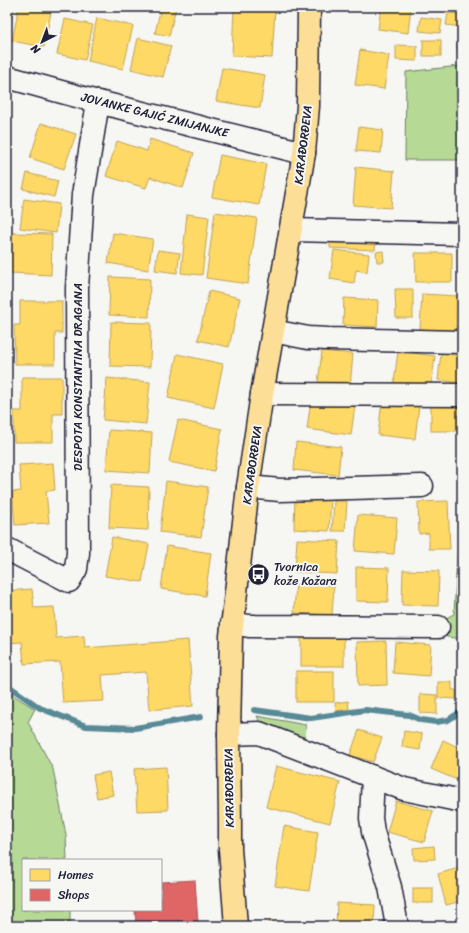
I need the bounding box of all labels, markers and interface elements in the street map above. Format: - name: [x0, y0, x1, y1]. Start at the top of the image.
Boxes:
- north arrow: [22, 22, 62, 62]
- text: N: [26, 39, 46, 59]
- street label: JOVANKE GAJIĆ ZMIJANJKE: [78, 86, 232, 144]
- street label: KARAĐORĐEVA: [287, 104, 319, 186]
- street label: DESPOTA KONSTANTINA DRAGANA: [67, 283, 89, 471]
- street label: KARAĐORĐEVA: [236, 424, 268, 506]
- place label: Tvornica kože Kožara: [274, 556, 338, 592]
- bus stop icon: Tvornica kože Kožara: [245, 561, 271, 587]
- street label: KARAĐORĐEVA: [217, 748, 241, 828]
- legend: [22, 859, 162, 911]
- text: Homes: [58, 864, 94, 886]
- text: Shops: [58, 884, 89, 906]

